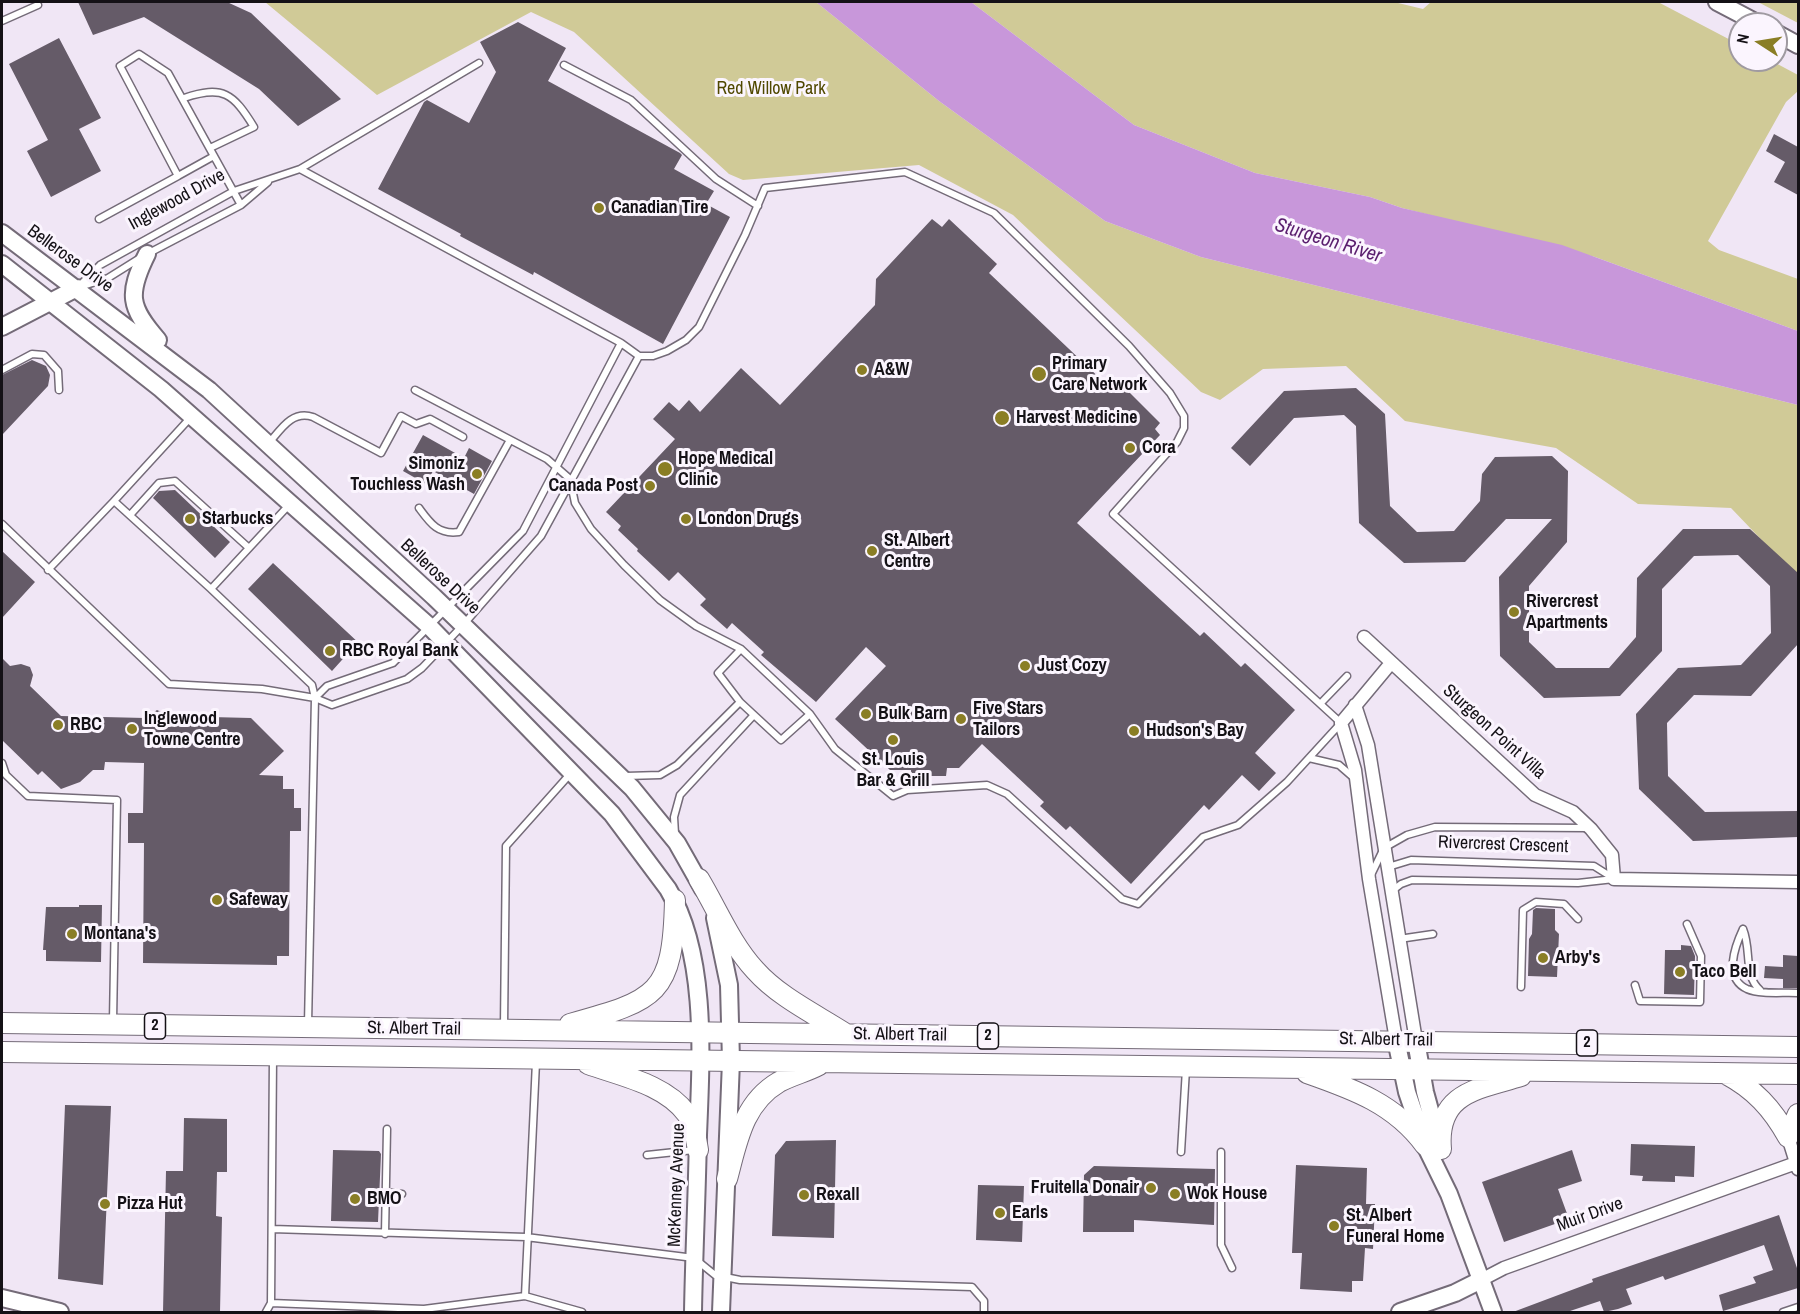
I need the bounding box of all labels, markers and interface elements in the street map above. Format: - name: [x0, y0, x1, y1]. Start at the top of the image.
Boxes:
- north arrow: [1728, 12, 1788, 72]
- text: N: [1731, 32, 1754, 46]
- park label: Red Willow Park: [716, 78, 826, 100]
- street label: Inglewood Drive: [125, 165, 229, 235]
- place label: Canadian Tire: [611, 197, 708, 219]
- marker: Canadian Tire: [592, 201, 606, 215]
- water label: Sturgeon River: [1272, 213, 1384, 269]
- street label: Bellerose Drive: [23, 221, 117, 297]
- place label: Primary Care Network: [1052, 353, 1147, 395]
- place label: A&W: [874, 359, 909, 381]
- marker: A&W: [855, 363, 869, 377]
- marker: Primary Care Network: [1030, 365, 1048, 383]
- place label: Harvest Medicine: [1016, 407, 1137, 429]
- marker: Harvest Medicine: [993, 409, 1011, 427]
- place label: Cora: [1142, 437, 1176, 459]
- marker: Cora: [1123, 441, 1137, 455]
- place label: Hope Medical Clinic: [678, 448, 773, 490]
- place label: Simoniz Touchless Wash: [350, 453, 465, 496]
- marker: Hope Medical Clinic: [656, 460, 674, 478]
- marker: Simoniz Touchless Wash: [470, 467, 484, 481]
- place label: Canada Post: [549, 475, 638, 497]
- marker: Canada Post: [643, 479, 657, 493]
- place label: Starbucks: [202, 508, 273, 530]
- place label: London Drugs: [698, 508, 799, 530]
- marker: Starbucks: [183, 512, 197, 526]
- marker: London Drugs: [679, 512, 693, 526]
- place label: St. Albert Centre: [884, 530, 950, 572]
- street label: Bellerose Drive: [396, 535, 484, 619]
- marker: St. Albert Centre: [865, 544, 879, 558]
- place label: Rivercrest Apartments: [1526, 591, 1608, 634]
- marker: Rivercrest Apartments: [1507, 605, 1521, 619]
- place label: RBC Royal Bank: [342, 640, 458, 662]
- marker: RBC Royal Bank: [323, 644, 337, 658]
- place label: Just Cozy: [1037, 655, 1107, 677]
- marker: Just Cozy: [1018, 659, 1032, 673]
- street label: Sturgeon Point Villa: [1438, 680, 1550, 784]
- place label: Five Stars Tailors: [973, 698, 1044, 740]
- place label: Bulk Barn: [878, 703, 948, 725]
- marker: Bulk Barn: [859, 707, 873, 721]
- place label: Inglewood Towne Centre: [144, 708, 241, 750]
- marker: Five Stars Tailors: [954, 712, 968, 726]
- place label: RBC: [70, 714, 102, 736]
- marker: RBC: [51, 718, 65, 732]
- place label: Hudson's Bay: [1146, 720, 1244, 742]
- marker: Inglewood Towne Centre: [125, 722, 139, 736]
- marker: Hudson's Bay: [1127, 724, 1141, 738]
- marker: St. Louis Bar & Grill: [886, 733, 900, 747]
- place label: St. Louis Bar & Grill: [856, 749, 930, 792]
- street label: Rivercrest Crescent: [1437, 832, 1569, 858]
- place label: Safeway: [229, 889, 288, 911]
- marker: Safeway: [210, 893, 224, 907]
- place label: Montana's: [84, 923, 156, 945]
- marker: Montana's: [65, 927, 79, 941]
- place label: Arby's: [1555, 947, 1600, 969]
- marker: Arby's: [1536, 951, 1550, 965]
- place label: Taco Bell: [1692, 961, 1757, 983]
- marker: Taco Bell: [1673, 965, 1687, 979]
- road number: 2: [144, 1013, 166, 1039]
- street label: St. Albert Trail: [367, 1017, 461, 1041]
- street label: St. Albert Trail: [853, 1023, 947, 1047]
- road number: 2: [978, 1023, 998, 1049]
- street label: St. Albert Trail: [1339, 1028, 1433, 1052]
- road number: 2: [1576, 1030, 1598, 1056]
- street label: McKenney Avenue: [664, 1123, 690, 1247]
- place label: Fruitella Donair: [1031, 1177, 1139, 1199]
- marker: Fruitella Donair: [1144, 1181, 1158, 1195]
- place label: Wok House: [1187, 1183, 1267, 1205]
- place label: Rexall: [816, 1184, 859, 1206]
- marker: Wok House: [1168, 1187, 1182, 1201]
- place label: BMO: [367, 1188, 401, 1210]
- marker: Rexall: [797, 1188, 811, 1202]
- marker: BMO: [348, 1192, 362, 1206]
- place label: Pizza Hut: [117, 1193, 183, 1215]
- street label: Muir Drive: [1554, 1193, 1626, 1237]
- marker: Pizza Hut: [98, 1197, 112, 1211]
- place label: Earls: [1012, 1202, 1048, 1224]
- place label: St. Albert Funeral Home: [1346, 1205, 1444, 1248]
- marker: Earls: [993, 1206, 1007, 1220]
- marker: St. Albert Funeral Home: [1327, 1219, 1341, 1233]

